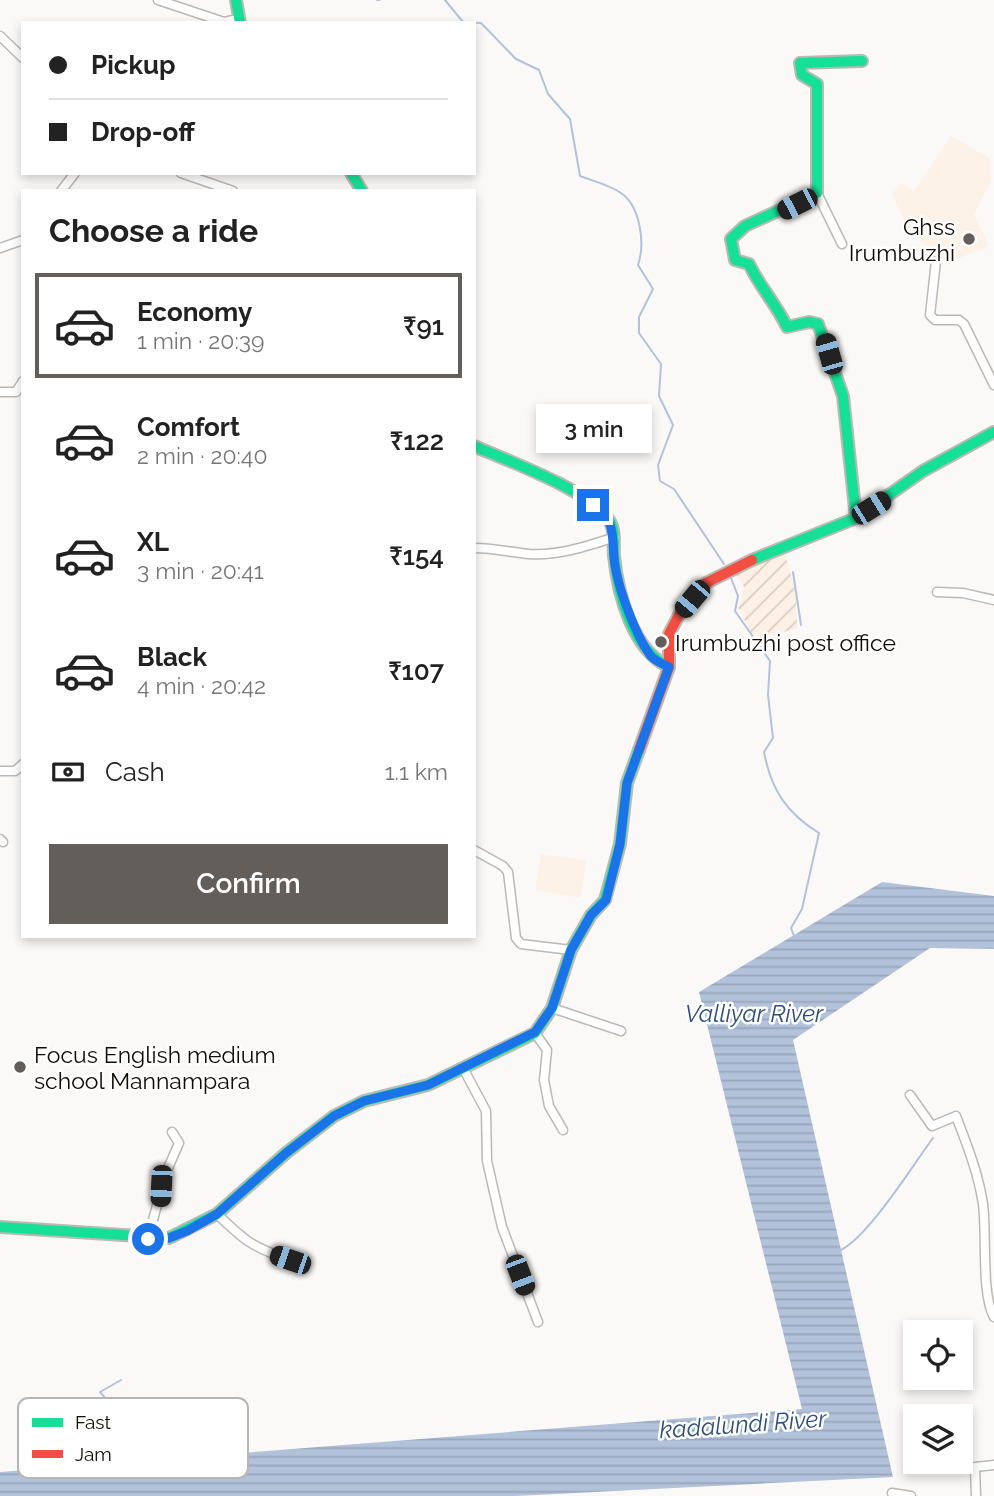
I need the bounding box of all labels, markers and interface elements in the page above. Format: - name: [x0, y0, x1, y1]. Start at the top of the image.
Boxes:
- text: Pickup: [91, 50, 176, 80]
- text: Drop-off: [91, 117, 195, 147]
- car: [774, 185, 821, 223]
- text: Choose a ride: [49, 212, 258, 249]
- place label: Ghss Irumbuzhi: [849, 213, 955, 266]
- marker: Ghss Irumbuzhi: [961, 231, 977, 247]
- icon: car: [53, 294, 116, 357]
- text: Economy: [137, 297, 252, 327]
- text: ₹91: [403, 311, 444, 341]
- text: 1 min · 20:39: [137, 327, 265, 354]
- car: [814, 331, 845, 377]
- callout: 3 min: [535, 404, 651, 452]
- icon: car: [53, 409, 116, 472]
- text: Comfort: [137, 412, 240, 442]
- text: 3 min: [565, 415, 623, 442]
- text: ₹122: [390, 426, 444, 456]
- text: 2 min · 20:40: [137, 442, 268, 469]
- car: [848, 488, 895, 528]
- route end: [577, 489, 609, 521]
- icon: car: [53, 524, 116, 587]
- text: XL: [137, 527, 169, 557]
- text: ₹154: [389, 541, 444, 571]
- text: 3 min · 20:41: [137, 557, 264, 584]
- car: [671, 576, 714, 622]
- place label: Irumbuzhi post office: [675, 629, 896, 656]
- marker: Irumbuzhi post office: [653, 634, 669, 650]
- icon: car: [53, 639, 116, 702]
- text: Black: [137, 642, 207, 672]
- text: ₹107: [388, 656, 444, 686]
- text: 4 min · 20:42: [137, 672, 266, 699]
- icon: cash: [49, 753, 87, 791]
- text: Cash: [105, 757, 165, 787]
- text: 1.1 km: [385, 758, 448, 785]
- button: Confirm: [49, 844, 448, 924]
- water label: Valliyar River: [685, 999, 824, 1028]
- place label: Focus English medium school Mannampara: [34, 1041, 276, 1094]
- marker: Focus English medium school Mannampara: [12, 1059, 28, 1075]
- car: [150, 1164, 173, 1208]
- route start: [132, 1223, 164, 1255]
- car: [267, 1243, 314, 1277]
- car: [503, 1252, 538, 1298]
- map controls: [903, 1320, 973, 1474]
- button: locate: [903, 1320, 973, 1390]
- legend: [18, 1398, 248, 1478]
- water label: kadalundi River: [659, 1404, 828, 1444]
- button: layers: [903, 1404, 973, 1474]
- text: Fast: [75, 1411, 111, 1433]
- text: Jam: [75, 1443, 112, 1465]

